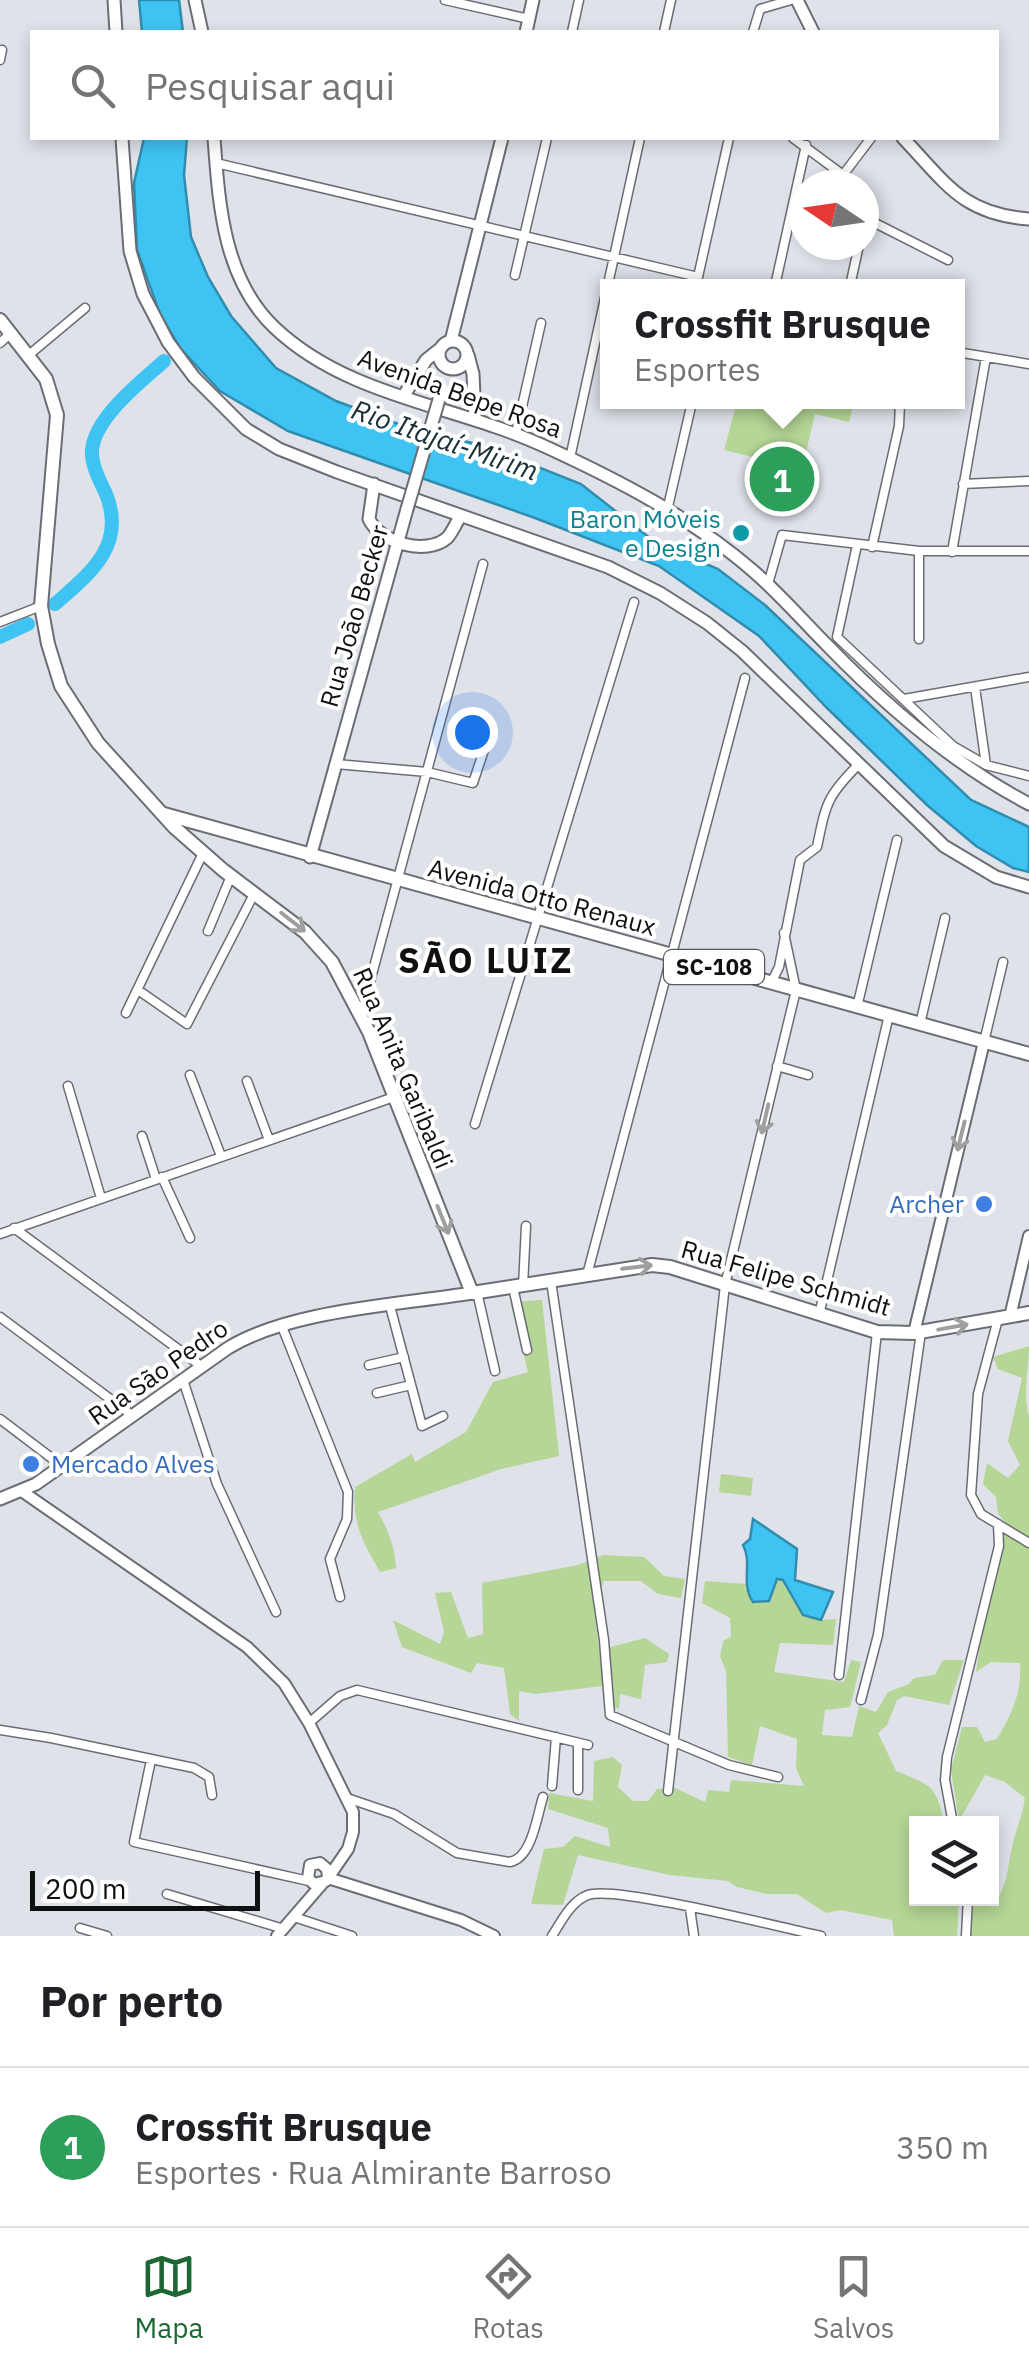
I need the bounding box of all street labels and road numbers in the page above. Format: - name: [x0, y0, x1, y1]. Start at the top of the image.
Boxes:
- street label: Avenida Bepe Rosa: [354, 340, 567, 445]
- street label: Rua João Becker: [312, 521, 395, 711]
- street label: Avenida Otto Renaux: [425, 850, 660, 943]
- road number: SC-108: [664, 950, 764, 984]
- street label: Rua Anita Garibaldi: [346, 962, 461, 1173]
- street label: Rua Felipe Schmidt: [678, 1232, 895, 1323]
- street label: Rua São Pedro: [81, 1311, 234, 1432]

